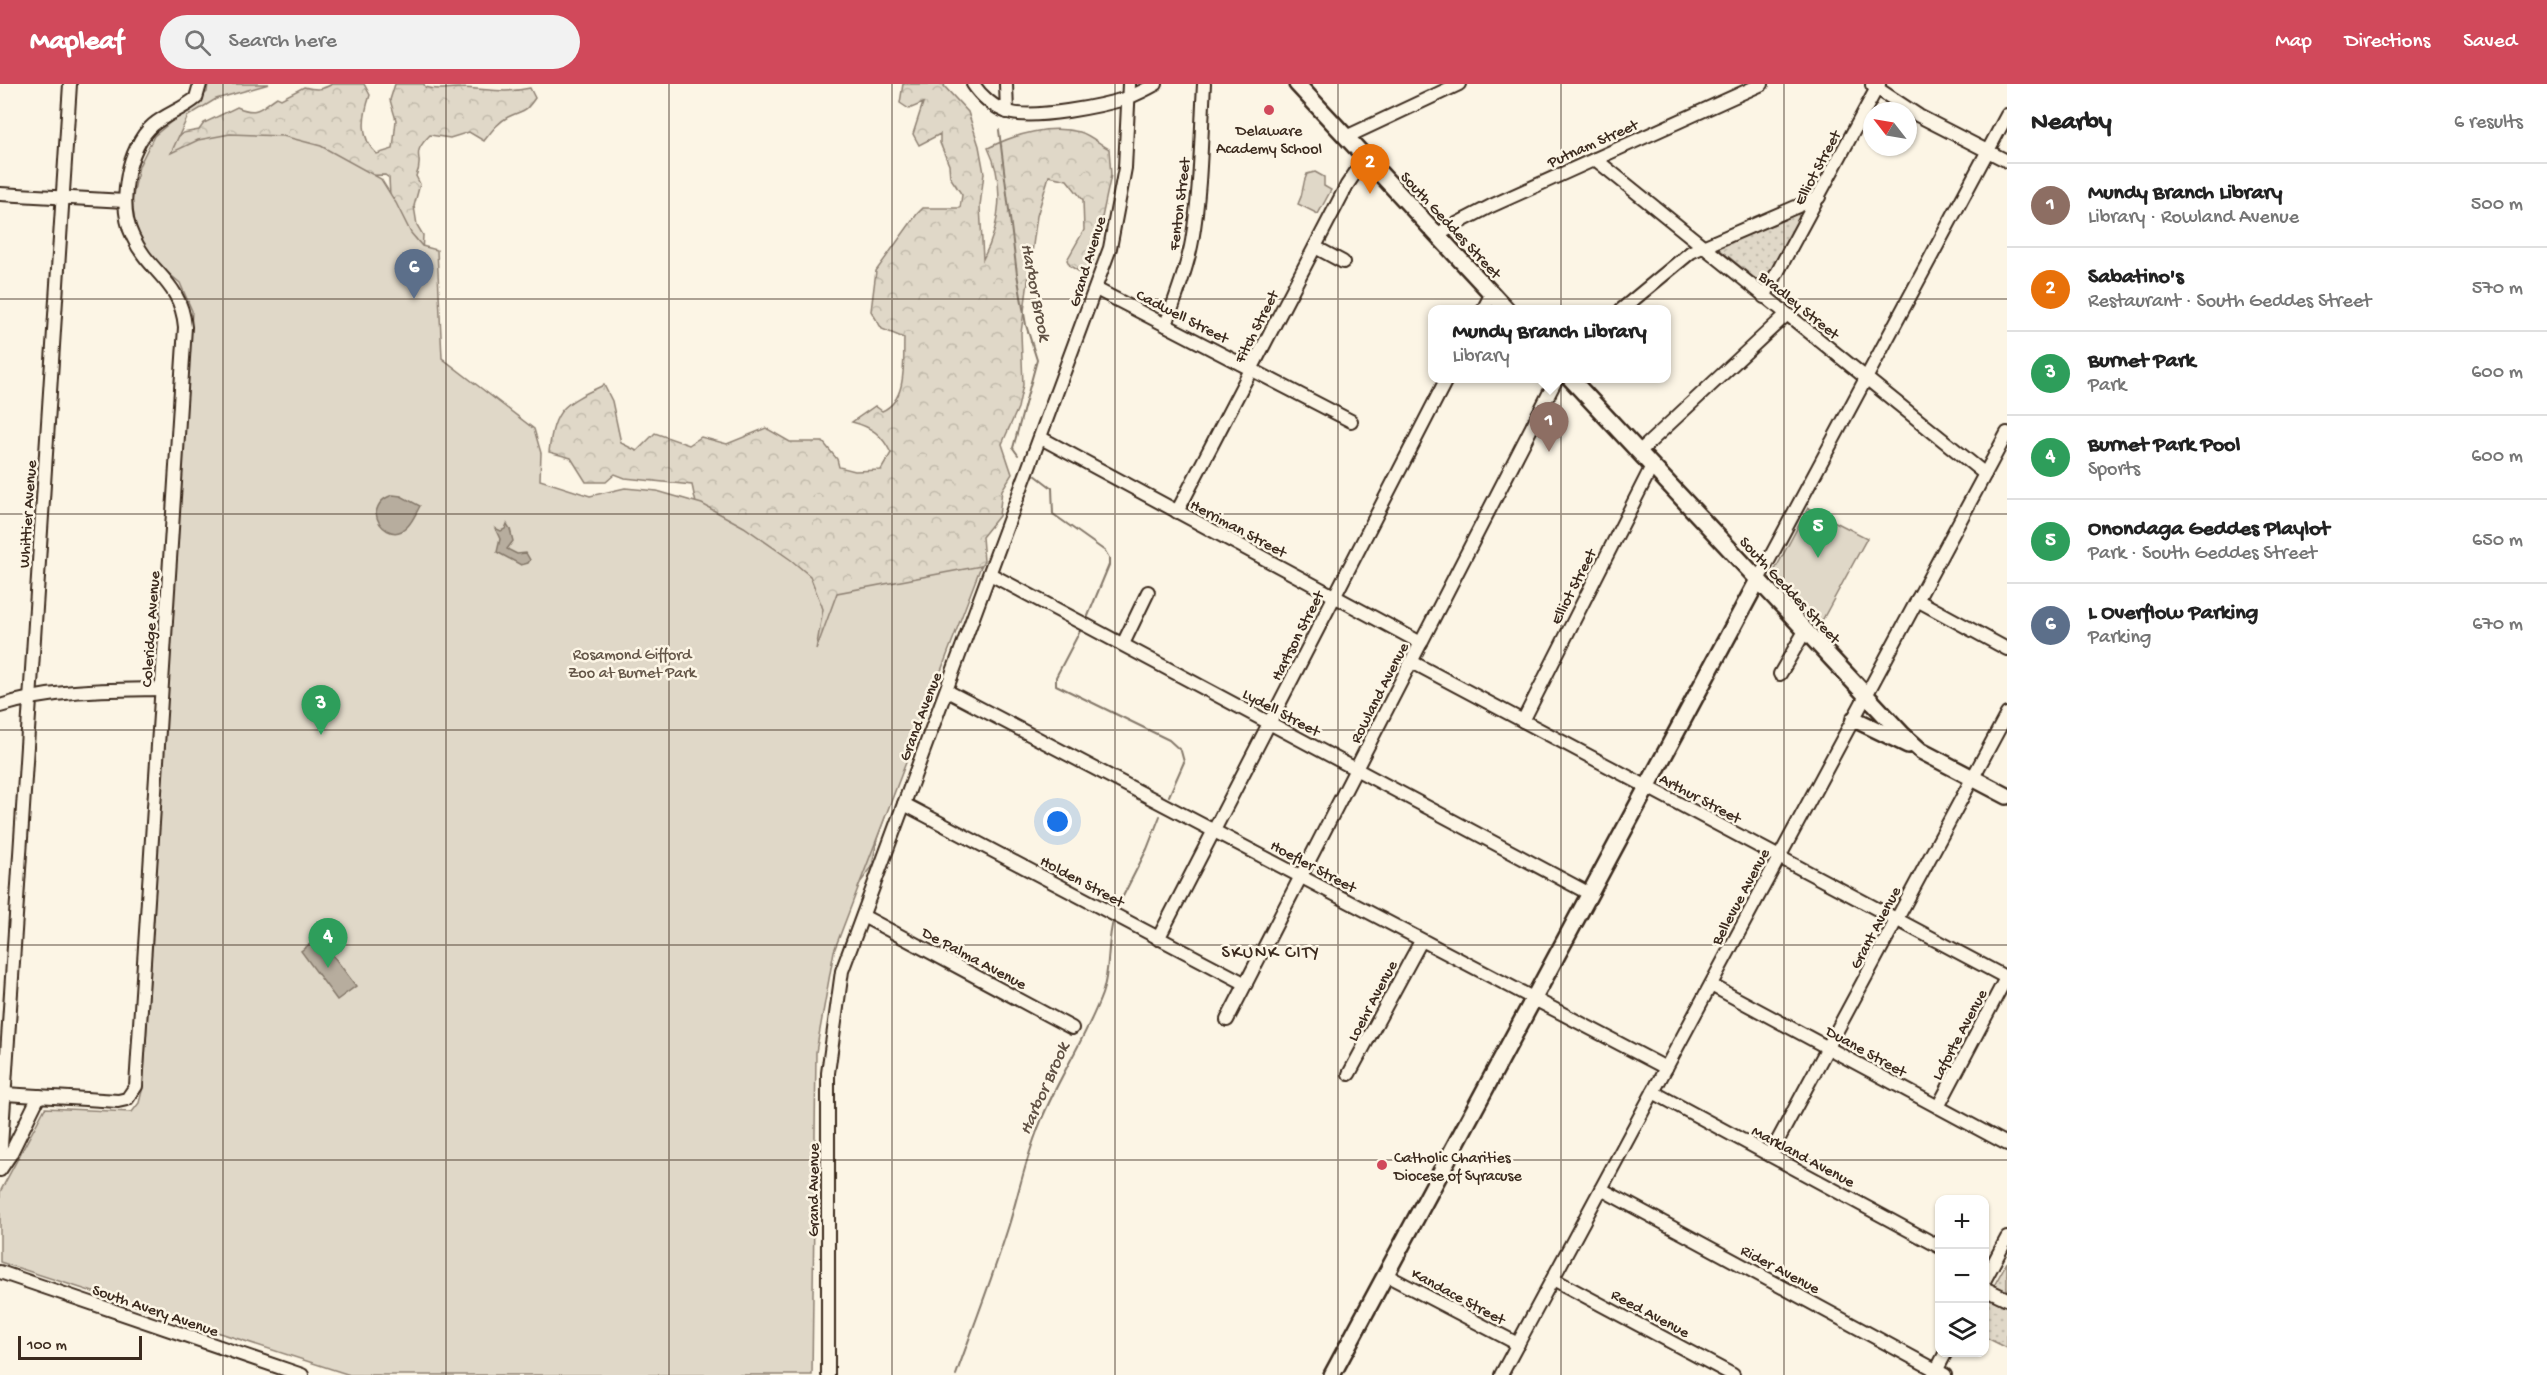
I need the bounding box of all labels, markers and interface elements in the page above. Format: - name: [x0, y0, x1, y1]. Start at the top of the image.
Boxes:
- search box: [160, 15, 580, 69]
- text: Mapleaf: [30, 26, 124, 59]
- icon: search: [181, 26, 214, 59]
- text: Search here: [229, 29, 337, 55]
- text: Map: [2275, 30, 2312, 55]
- text: Directions: [2345, 30, 2430, 55]
- text: Saved: [2463, 30, 2517, 55]
- north arrow: [1863, 102, 1917, 156]
- marker: Delaware Academy School: [1262, 103, 1276, 117]
- text: Nearby: [2031, 108, 2112, 139]
- text: 6 results: [2454, 112, 2523, 135]
- street label: Putnam Street: [1544, 116, 1643, 174]
- place label: Delaware Academy School: [1216, 123, 1322, 160]
- street label: Elliot Street: [1792, 127, 1847, 209]
- pin: 2: [1350, 144, 1390, 194]
- street label: Fenton Street: [1166, 156, 1197, 253]
- street label: South Geddes Street: [1395, 169, 1505, 285]
- text: Mundy Branch Library: [2088, 181, 2282, 207]
- text: 1: [2046, 194, 2055, 217]
- text: 500 m: [2471, 194, 2523, 217]
- text: Library · Rowland Avenue: [2088, 207, 2299, 230]
- street label: Grand Avenue: [1067, 214, 1112, 310]
- water label: Harbor Brook: [1015, 242, 1055, 345]
- pin: 6: [394, 250, 434, 299]
- text: Sabatino's: [2088, 265, 2184, 291]
- street label: Bradley Street: [1753, 268, 1843, 346]
- text: 2: [2046, 278, 2055, 301]
- text: 570 m: [2472, 278, 2523, 301]
- street label: Cadwell Street: [1132, 287, 1232, 350]
- street label: Fitch Street: [1231, 287, 1285, 368]
- text: Restaurant · South Geddes Street: [2088, 291, 2371, 314]
- popup: [1428, 305, 1671, 383]
- text: Mundy Branch Library: [1452, 320, 1647, 346]
- text: Library: [1452, 346, 1510, 369]
- text: Burnet Park: [2088, 349, 2195, 375]
- text: 3: [2045, 362, 2056, 385]
- text: 600 m: [2471, 362, 2523, 385]
- text: Park: [2088, 375, 2126, 398]
- pin: 1: [1530, 402, 1568, 452]
- text: Burnet Park Pool: [2088, 433, 2240, 459]
- text: 4: [2046, 446, 2055, 469]
- text: 600 m: [2471, 446, 2523, 469]
- street label: Whittier Avenue: [16, 459, 43, 569]
- text: Sports: [2088, 459, 2140, 482]
- street label: Herriman Street: [1186, 497, 1290, 564]
- pin: 5: [1798, 508, 1838, 558]
- text: Onondaga Geddes Playlot: [2088, 517, 2330, 543]
- text: 5: [2045, 530, 2056, 553]
- text: 650 m: [2472, 530, 2523, 553]
- street label: South Geddes Street: [1734, 534, 1844, 650]
- text: Park · South Geddes Street: [2088, 543, 2317, 566]
- street label: Elliot Street: [1548, 546, 1603, 628]
- street label: Coleridge Avenue: [139, 570, 166, 688]
- street label: Hartson Street: [1268, 587, 1331, 685]
- text: L Overflow Parking: [2088, 601, 2258, 627]
- text: 6: [2045, 614, 2056, 637]
- text: 670 m: [2472, 614, 2523, 637]
- text: Parking: [2088, 627, 2151, 650]
- street label: Rowland Avenue: [1348, 639, 1415, 747]
- park label: Rosamond Gifford Zoo at Burnet Park: [568, 647, 698, 684]
- street label: Grand Avenue: [897, 670, 948, 764]
- pin: 3: [302, 686, 340, 735]
- street label: Lydell Street: [1238, 686, 1324, 743]
- street label: Arthur Street: [1655, 771, 1745, 830]
- your location: [1043, 807, 1072, 836]
- street label: Hoefler Street: [1266, 838, 1360, 899]
- street label: Bellevue Avenue: [1708, 846, 1776, 950]
- street label: Holden Street: [1036, 853, 1128, 914]
- street label: Grant Avenue: [1847, 883, 1907, 973]
- pin: 4: [308, 918, 348, 968]
- street label: De Palma Avenue: [917, 924, 1030, 996]
- district label: SKUNK CITY: [1222, 943, 1320, 964]
- street label: Loehr Avenue: [1345, 957, 1404, 1045]
- street label: Laforte Avenue: [1929, 986, 1993, 1084]
- street label: Duane Street: [1821, 1023, 1910, 1084]
- water label: Harbor Brook: [1016, 1038, 1076, 1138]
- street label: Markland Avenue: [1748, 1123, 1858, 1194]
- street label: Grand Avenue: [806, 1143, 825, 1237]
- place label: Catholic Charities Diocese of Syracuse: [1393, 1150, 1523, 1187]
- marker: Catholic Charities Diocese of Syracuse: [1375, 1158, 1389, 1172]
- map controls: [1935, 1195, 1989, 1357]
- button: +: [1935, 1195, 1989, 1249]
- street label: Rider Avenue: [1736, 1242, 1823, 1300]
- button: −: [1935, 1249, 1989, 1303]
- street label: Kandace Street: [1407, 1265, 1509, 1332]
- street label: South Avery Avenue: [89, 1282, 221, 1343]
- street label: Reed Avenue: [1607, 1286, 1693, 1344]
- button: layers: [1935, 1303, 1989, 1357]
- scale bar: [18, 1333, 142, 1360]
- text: 100 m: [27, 1337, 67, 1356]

